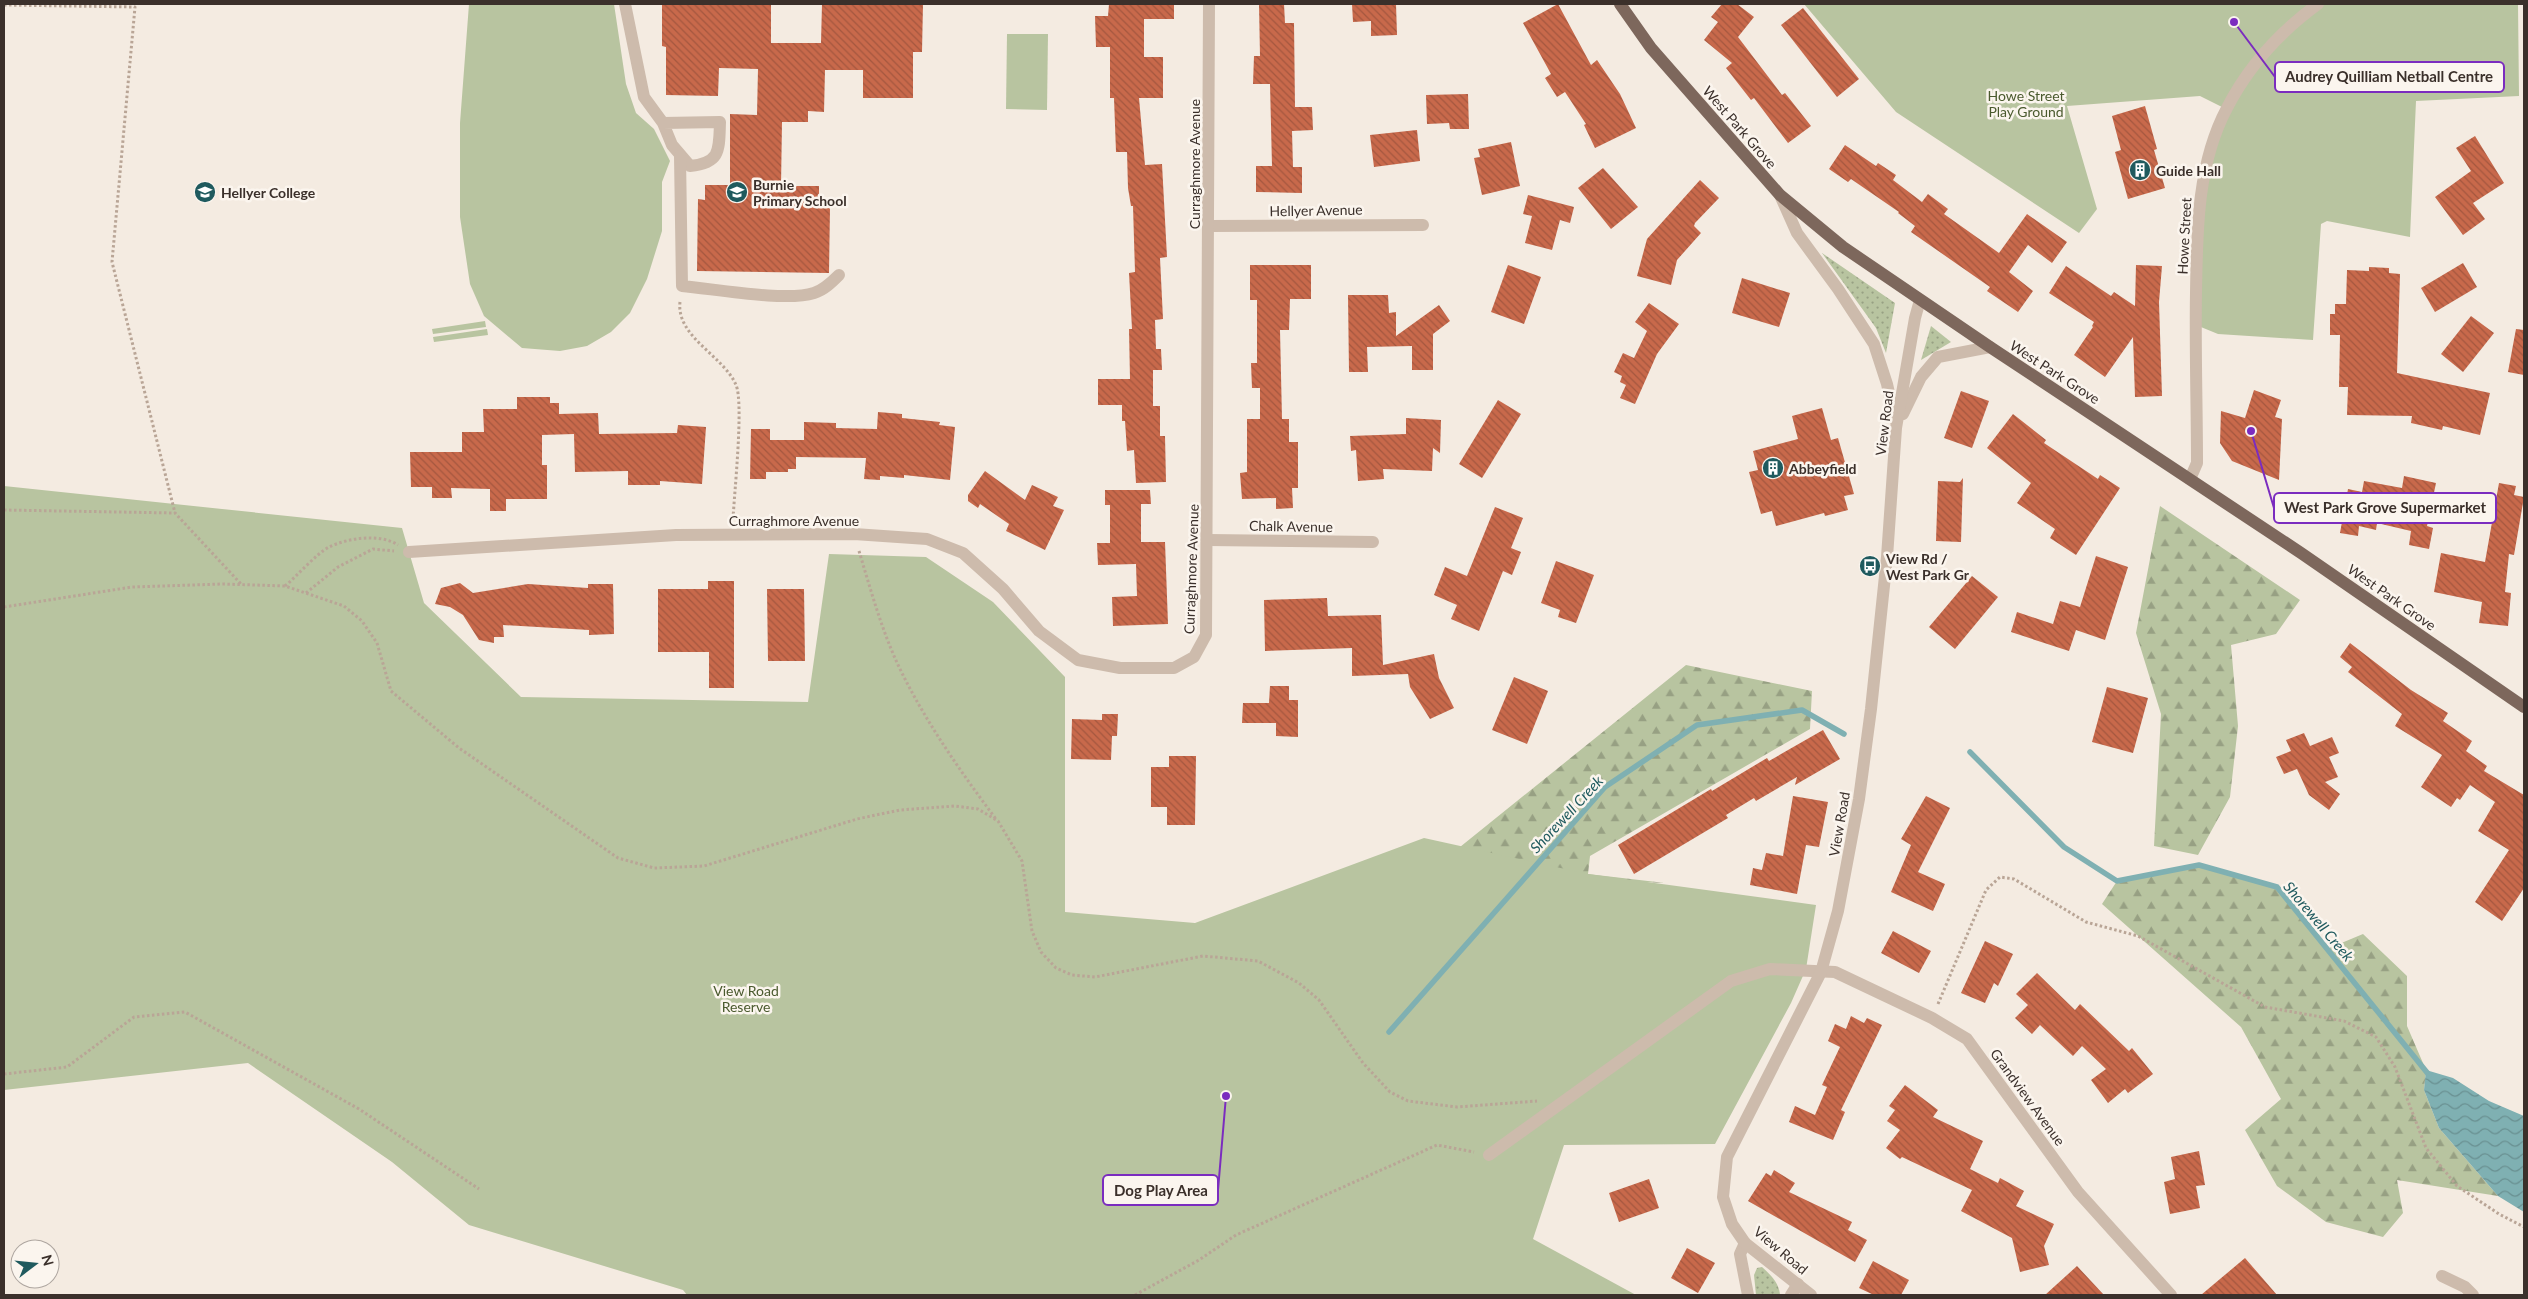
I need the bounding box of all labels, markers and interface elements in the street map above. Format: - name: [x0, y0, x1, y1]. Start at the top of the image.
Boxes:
- callout: Audrey Quilliam Netball Centre: [2275, 62, 2504, 92]
- text: Audrey Quilliam Netball Centre: [2284, 67, 2493, 85]
- street label: West Park Grove: [1700, 82, 1780, 172]
- park label: Howe Street Play Ground: [1987, 87, 2065, 120]
- street label: Curraghmore Avenue: [1186, 99, 1203, 229]
- building icon: Guide Hall: [2128, 158, 2152, 182]
- place label: Guide Hall: [2156, 162, 2221, 179]
- place label: Burnie Primary School: [753, 176, 847, 209]
- school or university icon: Hellyer College: [193, 180, 217, 204]
- school or university icon: Burnie Primary School: [725, 180, 749, 204]
- place label: Hellyer College: [221, 184, 316, 201]
- street label: Howe Street: [2173, 197, 2195, 275]
- street label: Hellyer Avenue: [1269, 201, 1363, 219]
- street label: West Park Grove: [2007, 337, 2103, 407]
- street label: View Road: [1872, 389, 1896, 457]
- building icon: Abbeyfield: [1761, 456, 1785, 480]
- place label: Abbeyfield: [1788, 460, 1857, 477]
- callout: West Park Grove Supermarket: [2274, 493, 2496, 523]
- text: West Park Grove Supermarket: [2284, 498, 2486, 516]
- street label: Curraghmore Avenue: [1180, 504, 1202, 634]
- street label: Curraghmore Avenue: [729, 512, 859, 529]
- street label: Chalk Avenue: [1249, 517, 1333, 535]
- place label: View Rd / West Park Gr: [1885, 550, 1970, 583]
- bus stop icon: View Rd / West Park Gr: [1858, 554, 1882, 578]
- street label: West Park Grove: [2345, 560, 2439, 634]
- water label: Shorewell Creek: [1526, 771, 1607, 856]
- street label: View Road: [1825, 790, 1853, 858]
- water label: Shorewell Creek: [2280, 877, 2358, 965]
- park label: View Road Reserve: [713, 982, 779, 1015]
- street label: Grandview Avenue: [1987, 1045, 2069, 1149]
- callout: Dog Play Area: [1103, 1175, 1218, 1205]
- text: Dog Play Area: [1114, 1181, 1208, 1199]
- street label: View Road: [1750, 1222, 1812, 1278]
- north arrow: [10, 1239, 60, 1289]
- text: N: [38, 1253, 58, 1268]

